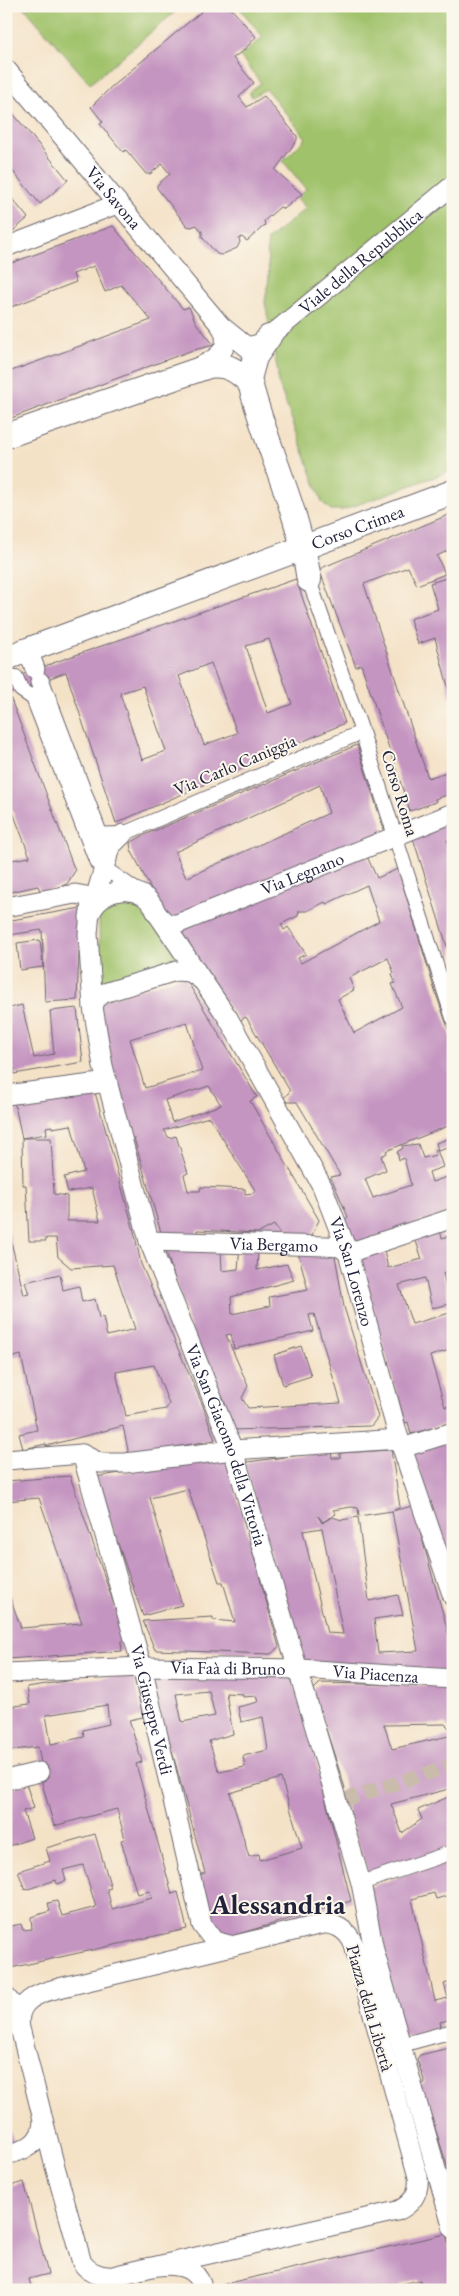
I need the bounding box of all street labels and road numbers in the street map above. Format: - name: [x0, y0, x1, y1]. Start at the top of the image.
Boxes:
- street label: Via Savona: [81, 161, 148, 234]
- street label: Viale della Repubblica: [294, 202, 428, 319]
- street label: Corso Crimea: [308, 499, 408, 555]
- street label: Via Carlo Caniggia: [170, 728, 300, 801]
- street label: Corso Roma: [376, 747, 425, 840]
- street label: Via Legnano: [257, 846, 347, 900]
- street label: Via San Lorenzo: [324, 1213, 380, 1329]
- street label: Via Bergamo: [229, 1231, 319, 1257]
- street label: Via San Giacomo della Vittoria: [181, 1341, 273, 1549]
- street label: Via Giuseppe Verdi: [125, 1642, 179, 1777]
- street label: Via Faà di Bruno: [170, 1655, 286, 1680]
- street label: Via Piacenza: [332, 1659, 420, 1688]
- street label: Piazza della Libertà: [341, 1942, 400, 2075]

